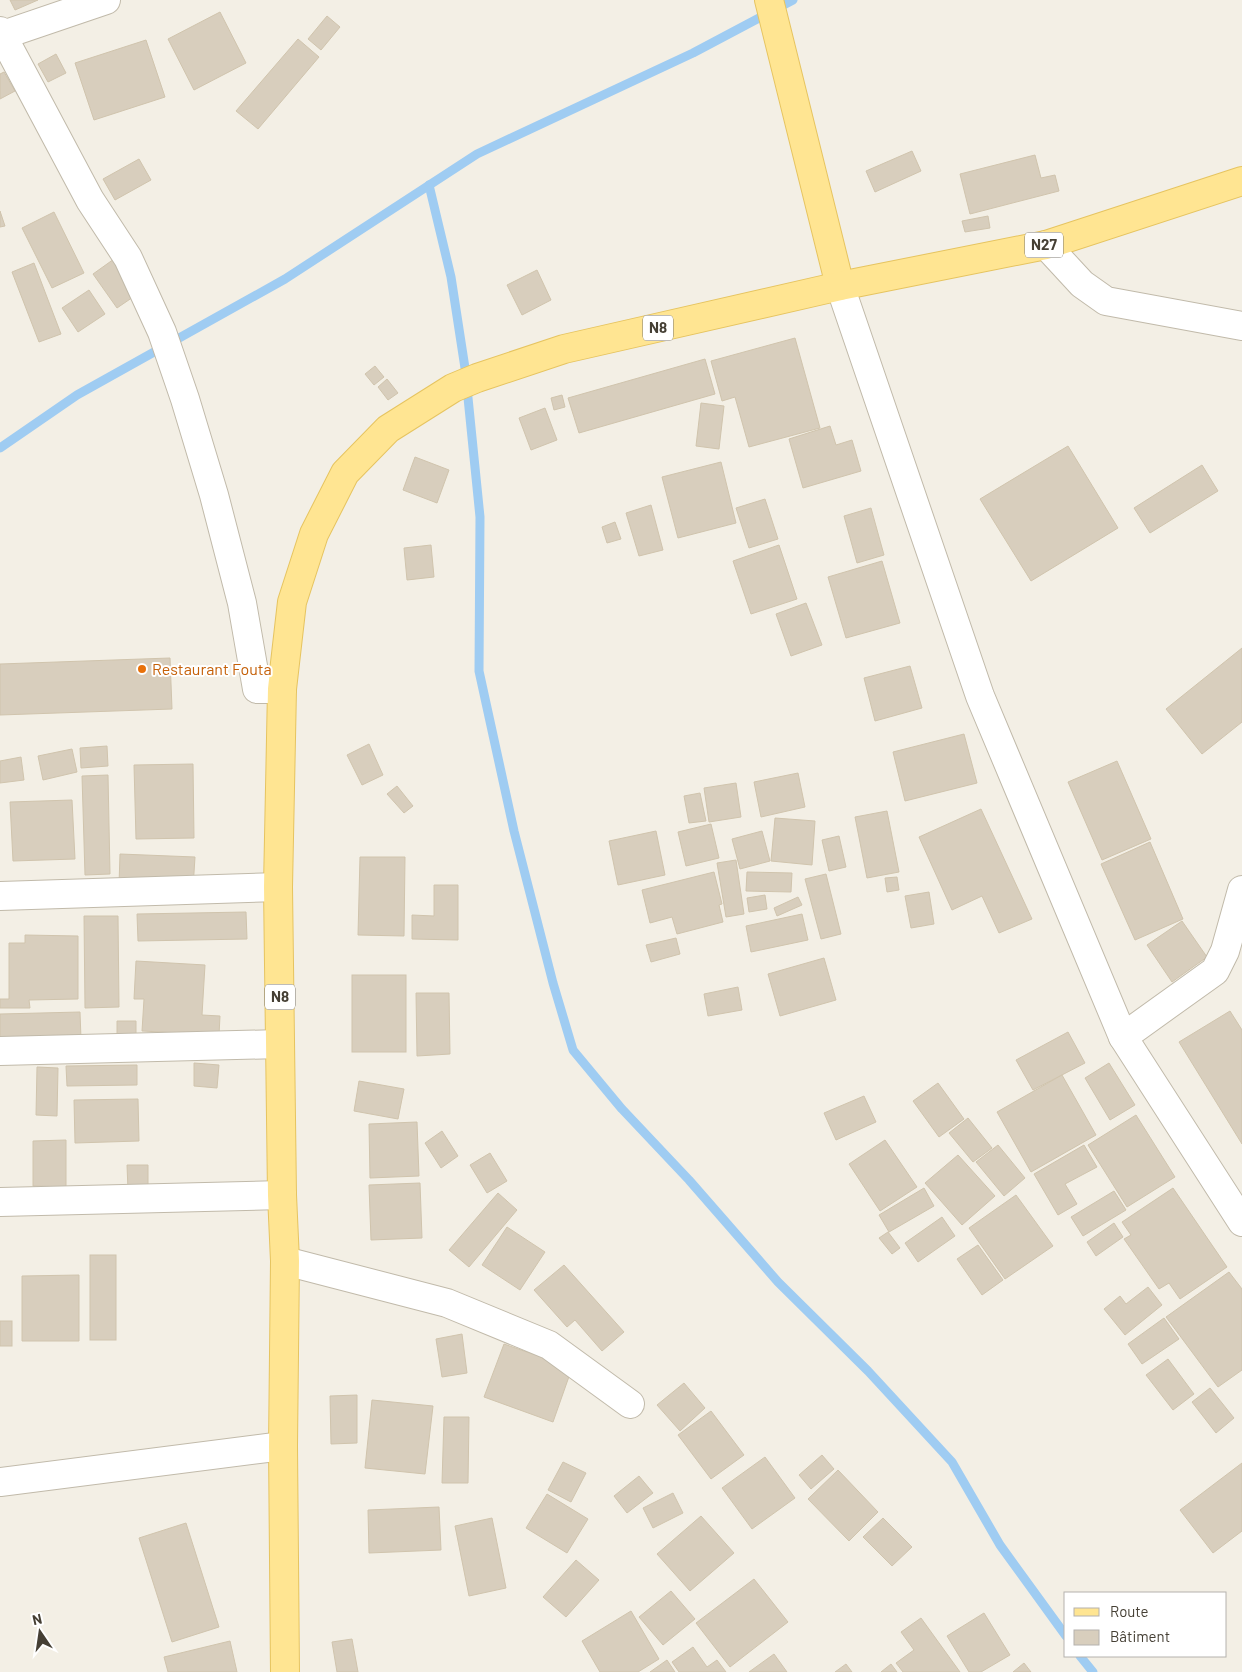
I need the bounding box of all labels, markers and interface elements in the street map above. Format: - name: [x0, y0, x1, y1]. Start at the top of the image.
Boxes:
- road number: N27: [1025, 232, 1063, 258]
- road number: N8: [643, 316, 673, 340]
- place label: Restaurant Fouta: [152, 659, 272, 678]
- marker: Restaurant Fouta: [136, 663, 148, 675]
- road number: N8: [265, 984, 295, 1010]
- legend: [1064, 1592, 1227, 1657]
- text: Route: [1110, 1602, 1149, 1620]
- north arrow: [15, 1607, 65, 1657]
- text: N: [31, 1610, 43, 1628]
- text: Bâtiment: [1110, 1627, 1170, 1645]

